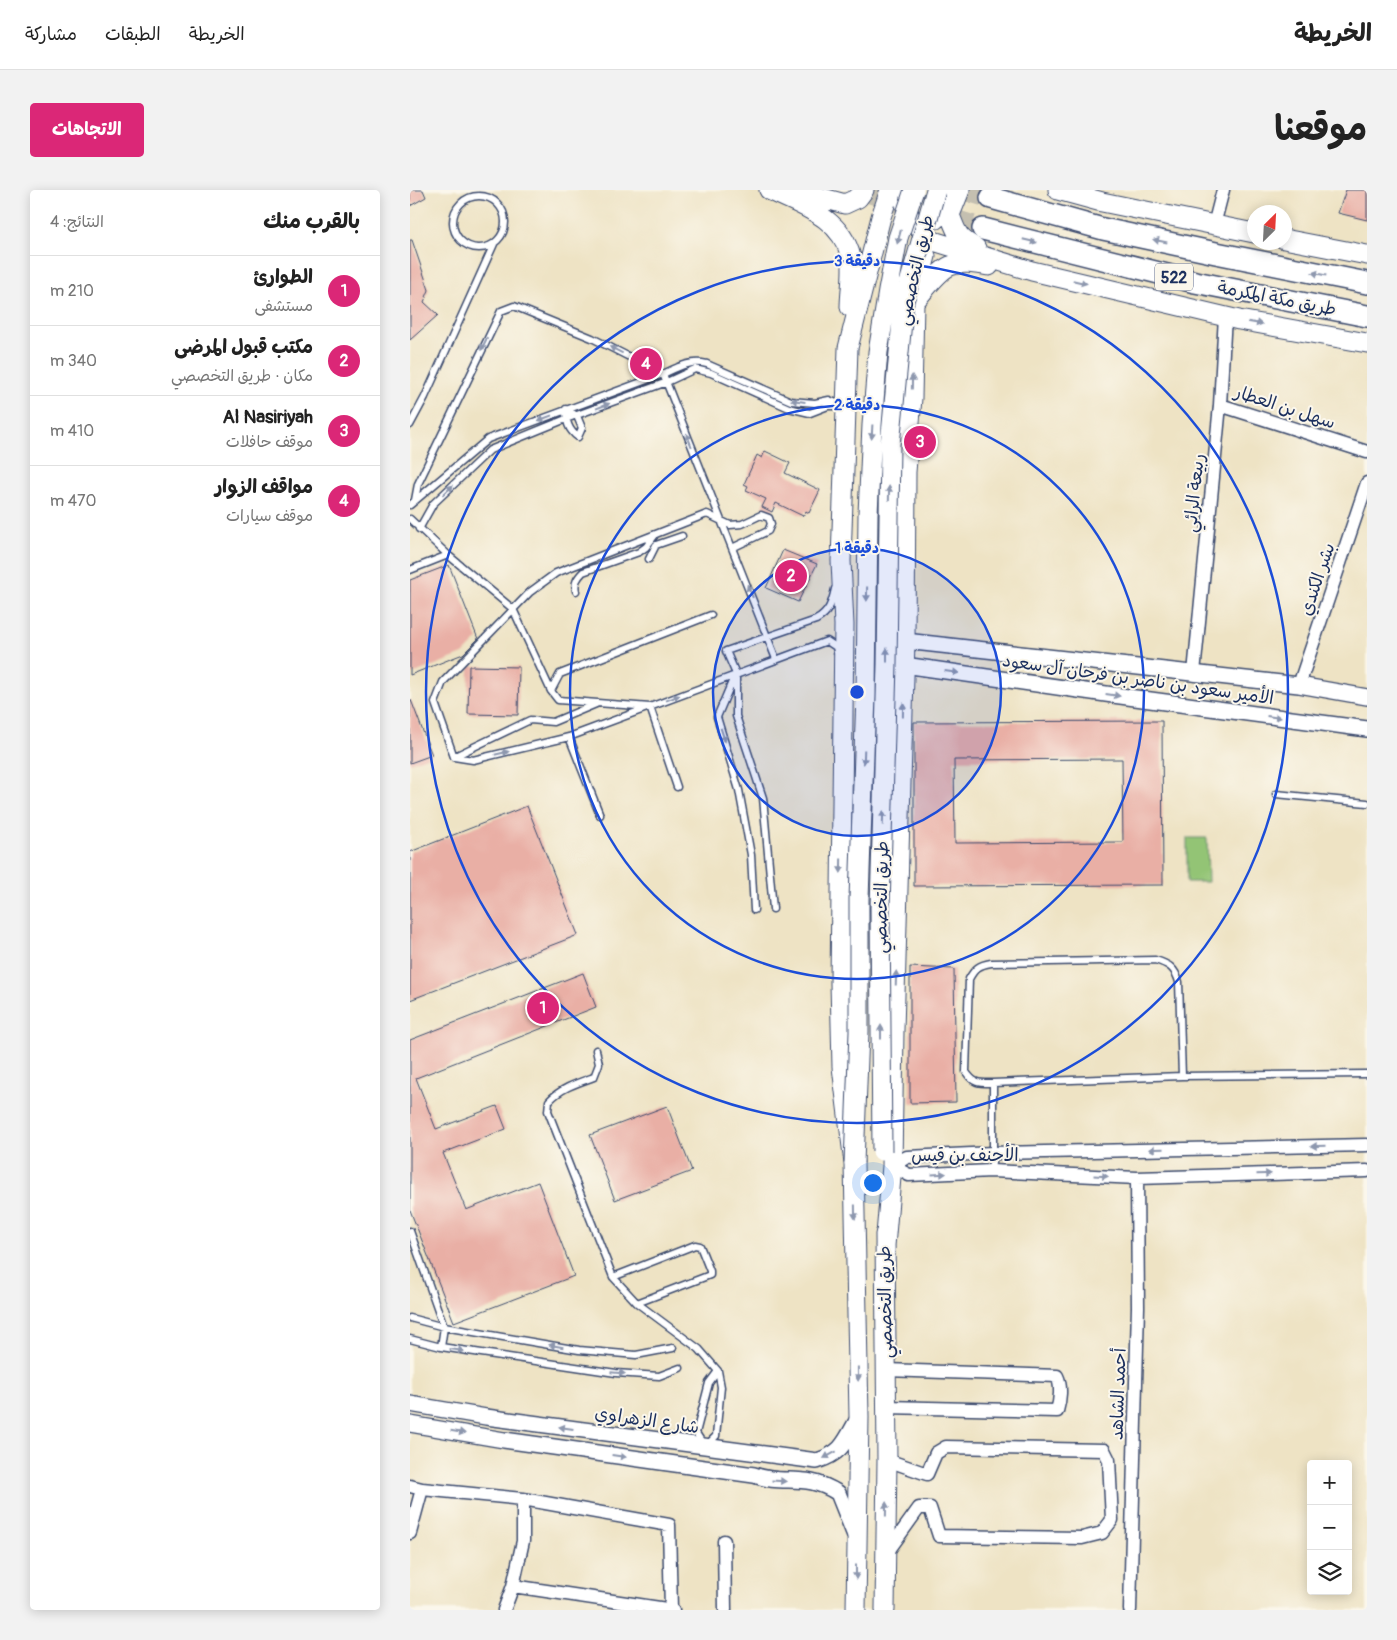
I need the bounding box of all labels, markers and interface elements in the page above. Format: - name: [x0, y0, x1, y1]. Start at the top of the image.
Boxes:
- text: الخريطة: [1294, 19, 1372, 48]
- text: مشاركة: [25, 23, 77, 46]
- text: الطبقات: [105, 23, 161, 46]
- text: الخريطة: [189, 23, 245, 46]
- button: الاتجاهات: [30, 103, 144, 157]
- text: موقعنا: [1274, 107, 1367, 151]
- north arrow: [1247, 205, 1292, 250]
- text: بالقرب منك: [263, 208, 360, 235]
- text: النتائج: 4: [50, 212, 104, 232]
- street label: طريق التخصصي: [892, 213, 943, 328]
- one-way arrow: [895, 229, 903, 244]
- one-way arrow: [1023, 237, 1038, 245]
- one-way arrow: [1152, 237, 1168, 245]
- text: 3 دقيقة: [834, 252, 880, 271]
- road number: 522: [1155, 264, 1193, 290]
- text: الطوارئ: [253, 265, 313, 289]
- one-way arrow: [1312, 270, 1327, 278]
- street label: طريق مكة المكرمة: [1215, 276, 1338, 321]
- one-way arrow: [1072, 278, 1087, 286]
- text: 210 m: [50, 281, 94, 301]
- text: 1: [341, 281, 347, 301]
- text: مستشفى: [254, 296, 313, 316]
- one-way arrow: [1248, 319, 1264, 327]
- text: مكتب قبول المرضى: [174, 335, 313, 359]
- one-way arrow: [480, 337, 489, 352]
- pin: 4: [630, 345, 662, 383]
- one-way arrow: [609, 346, 623, 354]
- text: 340 m: [50, 351, 97, 371]
- text: 2: [340, 351, 348, 371]
- text: مكان · طريق التخصصي: [171, 366, 313, 386]
- one-way arrow: [908, 374, 916, 390]
- street label: سهل بن العطار: [1230, 380, 1338, 435]
- text: 2 دقيقة: [834, 396, 880, 415]
- one-way arrow: [789, 397, 805, 405]
- one-way arrow: [596, 402, 611, 409]
- text: Al Nasiriyah: [222, 405, 313, 429]
- one-way arrow: [537, 414, 552, 422]
- text: 410 m: [50, 421, 94, 441]
- text: 3: [340, 421, 348, 441]
- pin: 3: [904, 423, 936, 461]
- one-way arrow: [868, 424, 876, 440]
- text: موقف حافلات: [226, 432, 313, 452]
- one-way arrow: [685, 432, 693, 447]
- street label: ربيعة الرائي: [1179, 452, 1214, 534]
- text: مواقف الزوار: [215, 475, 313, 499]
- one-way arrow: [441, 484, 453, 496]
- one-way arrow: [885, 484, 893, 500]
- text: 470 m: [50, 491, 96, 511]
- text: 4: [339, 491, 349, 511]
- text: موقف سيارات: [226, 506, 313, 526]
- text: 1 دقيقة: [835, 539, 879, 558]
- street label: بشر الكندي: [1294, 540, 1342, 619]
- pin: 2: [775, 557, 807, 595]
- one-way arrow: [745, 584, 753, 598]
- one-way arrow: [863, 587, 871, 603]
- one-way arrow: [884, 647, 892, 663]
- street label: الأمير سعود بن ناصر بن فرحان آل سعود: [1001, 648, 1275, 710]
- one-way arrow: [945, 668, 961, 676]
- centre of rings: [848, 683, 866, 701]
- one-way arrow: [1106, 692, 1122, 700]
- one-way arrow: [666, 694, 680, 702]
- one-way arrow: [899, 702, 907, 718]
- one-way arrow: [1267, 713, 1283, 721]
- one-way arrow: [719, 728, 727, 743]
- one-way arrow: [494, 749, 509, 757]
- one-way arrow: [859, 749, 867, 765]
- one-way arrow: [879, 809, 887, 825]
- street label: طريق التخصصي: [869, 840, 898, 954]
- one-way arrow: [837, 859, 845, 875]
- one-way arrow: [892, 969, 900, 985]
- pin: 1: [527, 989, 559, 1027]
- one-way arrow: [877, 1024, 885, 1040]
- one-way arrow: [1310, 1142, 1326, 1150]
- street label: الأحنف بن قيس: [911, 1143, 1019, 1167]
- one-way arrow: [1148, 1145, 1164, 1153]
- your location: [860, 1170, 886, 1196]
- one-way arrow: [931, 1170, 947, 1178]
- one-way arrow: [1256, 1170, 1272, 1178]
- one-way arrow: [1093, 1173, 1109, 1181]
- one-way arrow: [851, 1204, 859, 1220]
- street label: طريق التخصصي: [873, 1245, 902, 1359]
- one-way arrow: [548, 1342, 564, 1350]
- one-way arrow: [450, 1346, 466, 1354]
- street label: أحمد الشاهد: [1105, 1347, 1132, 1440]
- one-way arrow: [854, 1366, 862, 1382]
- one-way arrow: [610, 1370, 626, 1378]
- street label: شارع الزهراوي: [593, 1402, 701, 1440]
- one-way arrow: [558, 1424, 574, 1432]
- one-way arrow: [450, 1428, 466, 1436]
- one-way arrow: [823, 1451, 838, 1459]
- one-way arrow: [611, 1452, 627, 1460]
- map controls: [1307, 1460, 1352, 1595]
- button: +: [1307, 1460, 1352, 1505]
- one-way arrow: [771, 1477, 787, 1485]
- one-way arrow: [882, 1501, 890, 1517]
- button: −: [1307, 1505, 1352, 1550]
- button: layers: [1307, 1550, 1352, 1595]
- one-way arrow: [852, 1564, 860, 1580]

